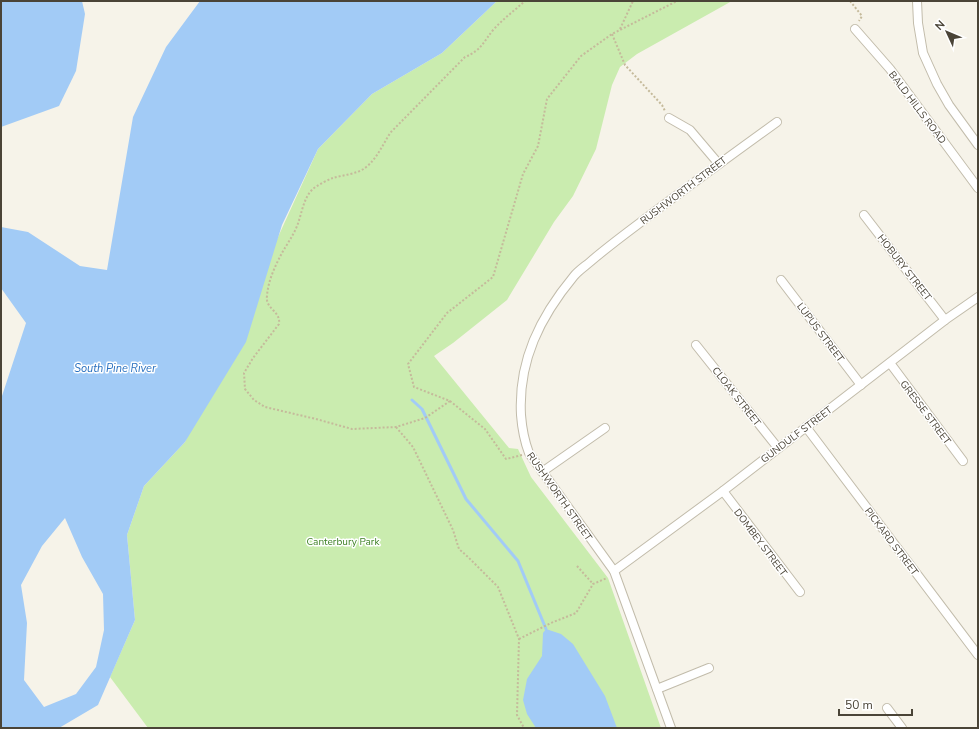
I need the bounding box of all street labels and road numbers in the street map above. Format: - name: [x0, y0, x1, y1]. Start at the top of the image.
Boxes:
- street label: BALD HILLS ROAD: [885, 68, 949, 147]
- street label: RUSHWORTH STREET: [637, 154, 730, 228]
- street label: HOBURY STREET: [874, 231, 935, 304]
- street label: LUPUS STREET: [793, 300, 847, 365]
- street label: CLOAK STREET: [709, 364, 764, 429]
- street label: GRESSE STREET: [897, 378, 954, 447]
- street label: GUNDULF STREET: [758, 403, 835, 466]
- street label: RUSHWORTH STREET: [523, 449, 595, 544]
- street label: PICKARD STREET: [861, 505, 921, 578]
- street label: DOMBEY STREET: [730, 506, 790, 579]

